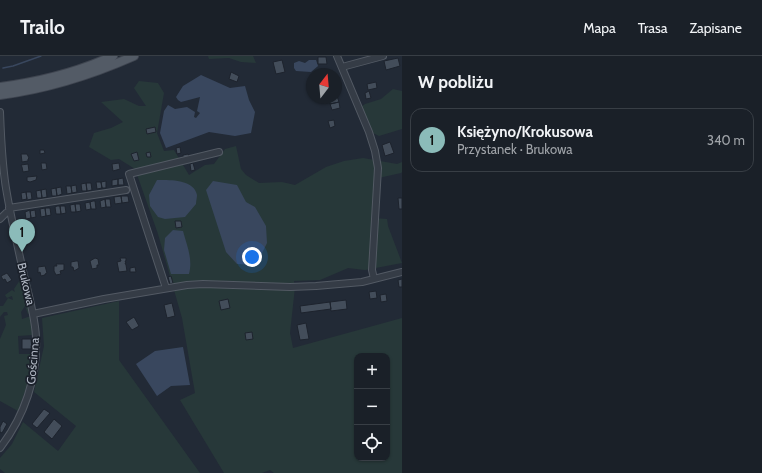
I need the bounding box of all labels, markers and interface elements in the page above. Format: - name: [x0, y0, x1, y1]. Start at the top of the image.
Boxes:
- text: Trailo: [20, 16, 65, 39]
- text: Mapa: [583, 19, 616, 37]
- text: Trasa: [638, 19, 667, 37]
- text: Zapisane: [689, 19, 742, 37]
- north arrow: [306, 68, 342, 104]
- text: W pobliżu: [418, 72, 493, 92]
- text: Księżyno/Krokusowa: [457, 123, 593, 141]
- text: 1: [430, 132, 434, 148]
- text: 340 m: [707, 132, 745, 148]
- text: Przystanek · Brukowa: [457, 141, 573, 157]
- pin: 1: [9, 219, 35, 252]
- your location: [242, 247, 262, 267]
- street label: Brukowa: [14, 261, 39, 307]
- street label: Gościnna: [23, 337, 42, 385]
- map controls: [354, 353, 390, 461]
- button: +: [354, 353, 390, 389]
- button: −: [354, 389, 390, 425]
- button: locate: [354, 425, 390, 461]

